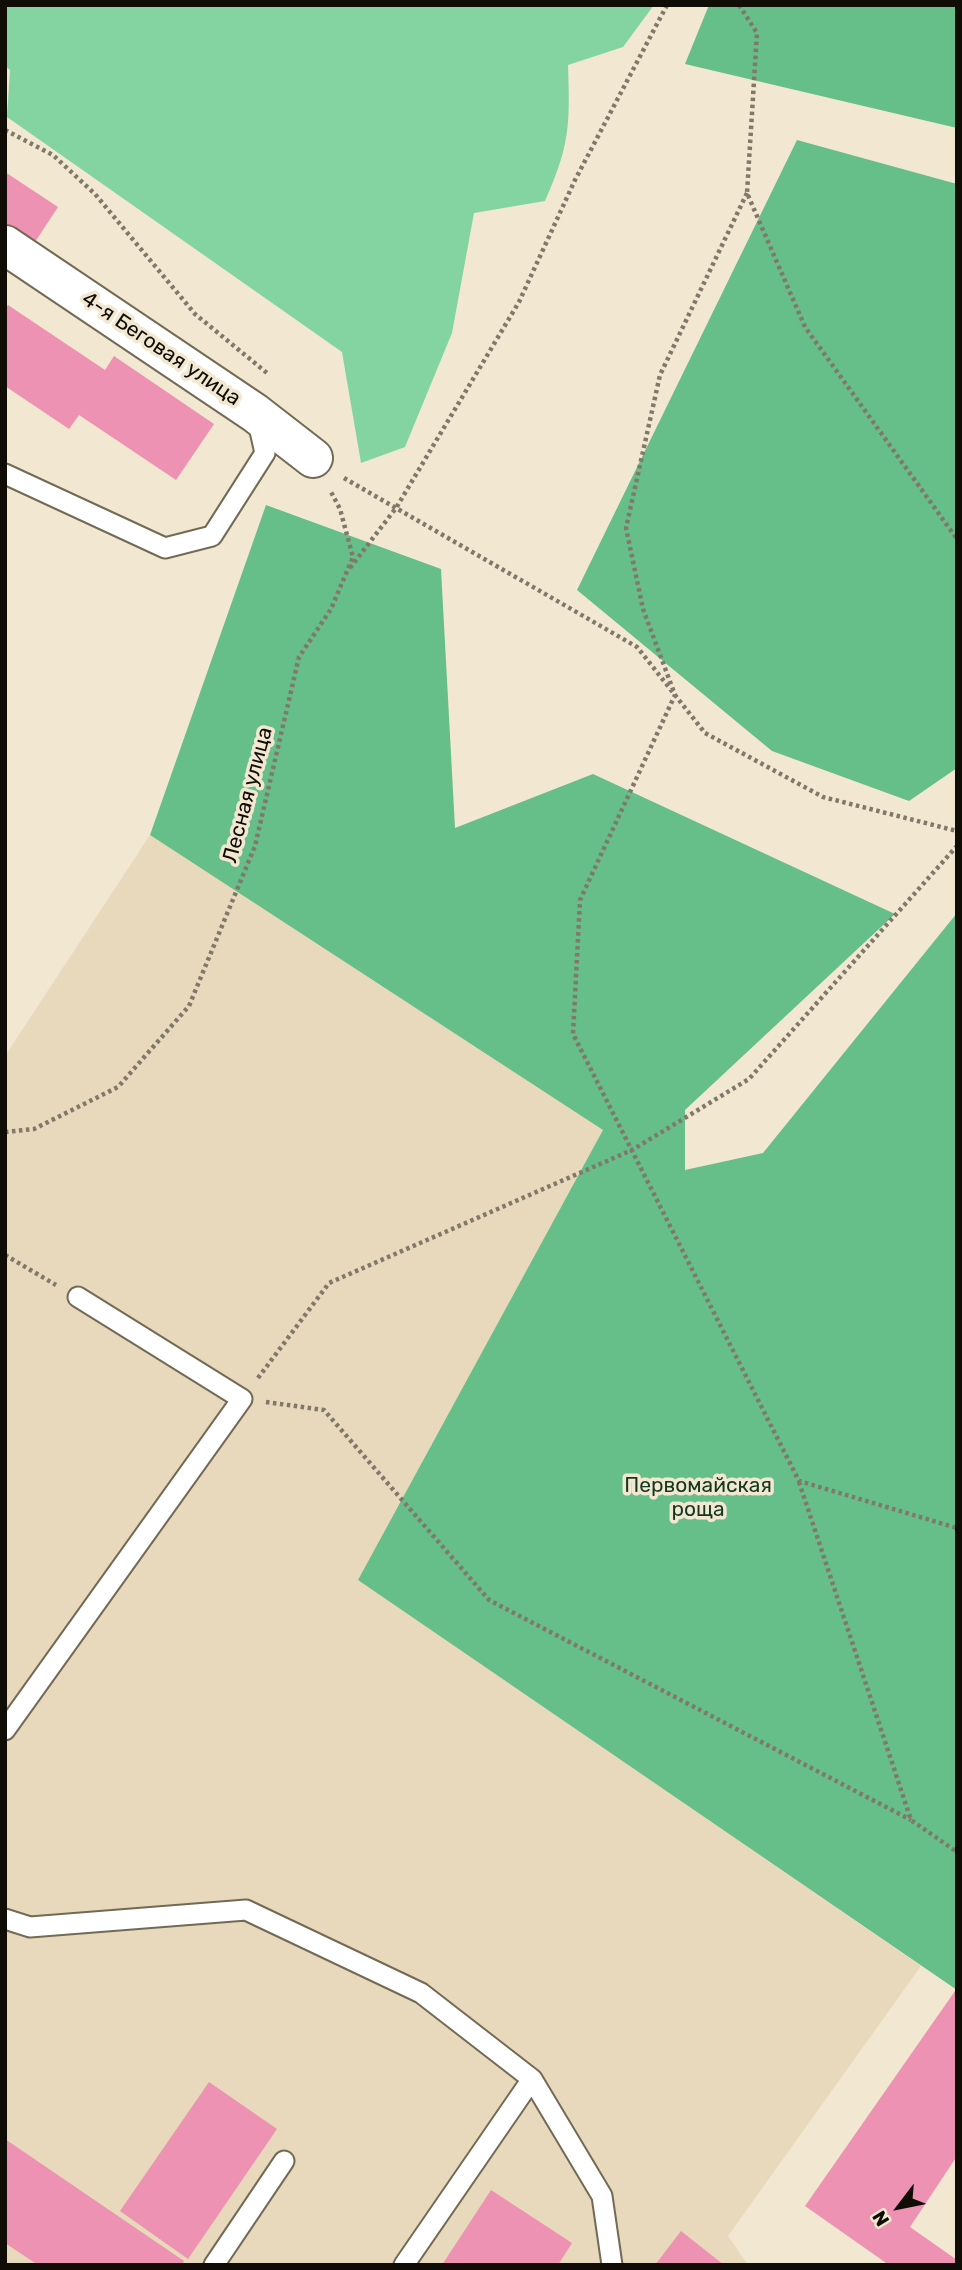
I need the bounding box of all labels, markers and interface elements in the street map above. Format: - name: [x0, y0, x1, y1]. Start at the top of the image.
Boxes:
- street label: 4-я Беговая улица: [77, 286, 245, 412]
- street label: Лесная улица: [218, 724, 278, 866]
- park label: Первомайская роща: [624, 1473, 772, 1523]
- north arrow: [864, 2172, 934, 2242]
- text: N: [867, 2207, 894, 2230]

